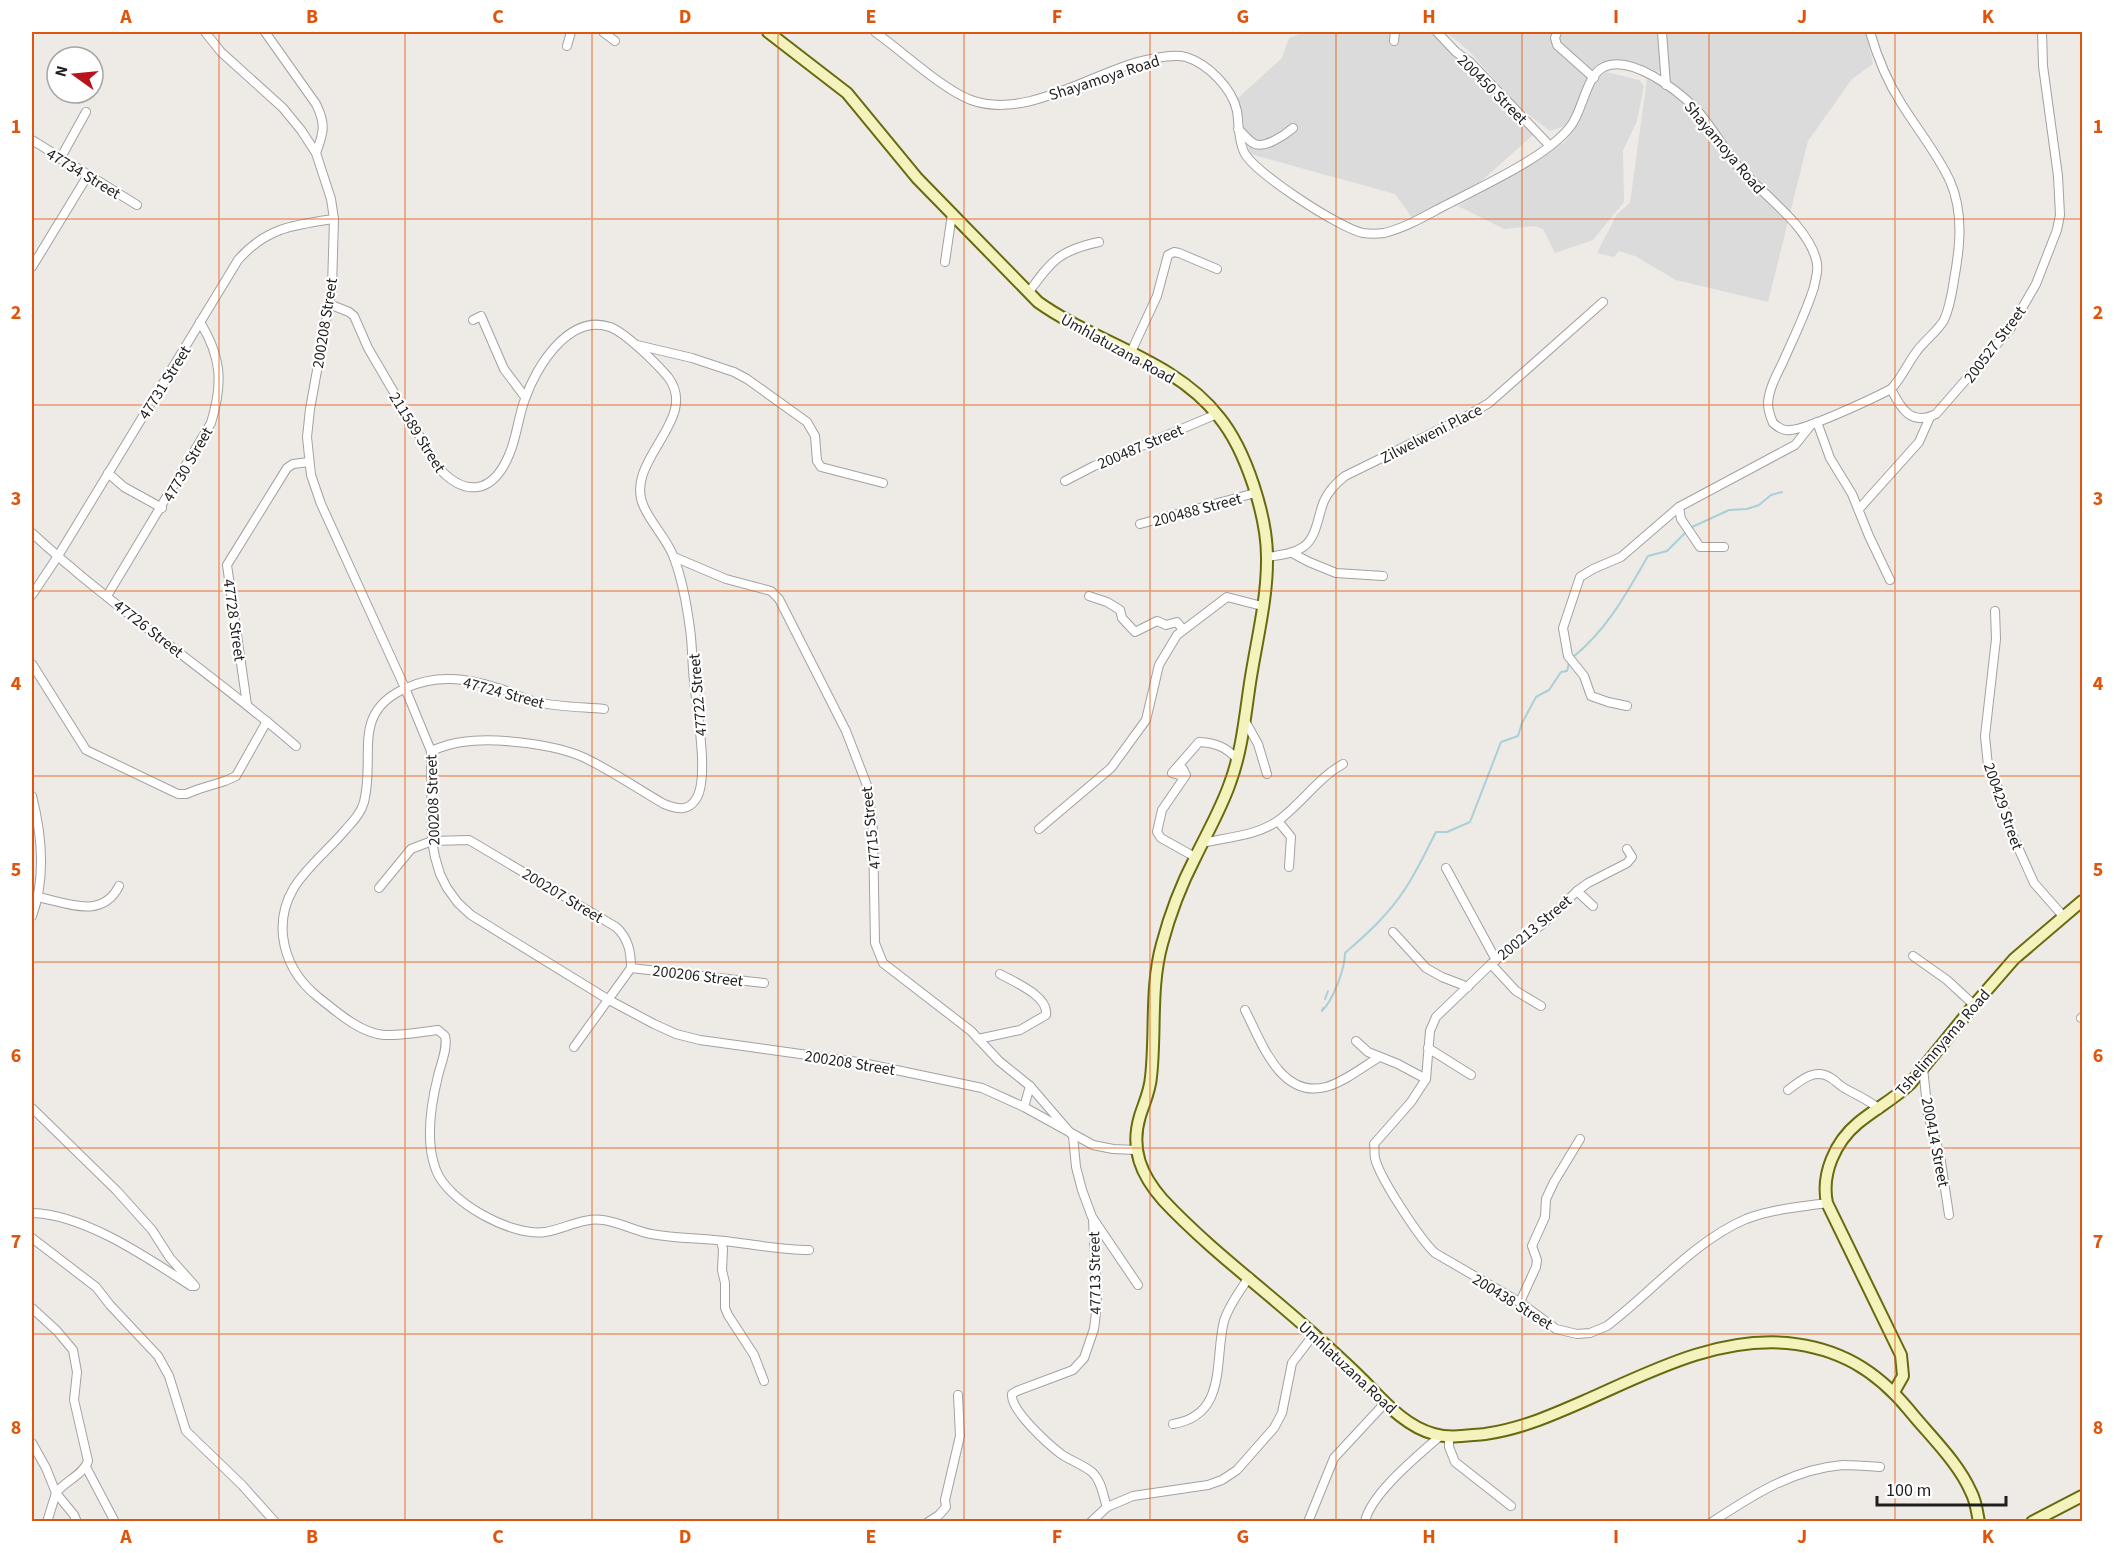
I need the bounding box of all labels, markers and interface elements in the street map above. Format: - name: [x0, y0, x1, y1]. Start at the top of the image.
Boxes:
- text: A: [119, 3, 132, 31]
- text: B: [306, 3, 318, 31]
- text: C: [492, 3, 504, 31]
- text: D: [679, 3, 691, 31]
- text: E: [866, 3, 876, 31]
- text: F: [1052, 3, 1062, 31]
- text: G: [1237, 3, 1249, 31]
- text: H: [1422, 3, 1436, 31]
- text: I: [1613, 3, 1619, 31]
- text: J: [1797, 3, 1807, 31]
- text: K: [1982, 3, 1995, 31]
- north arrow: [45, 45, 105, 105]
- street label: Shayamoya Road: [1046, 50, 1162, 106]
- street label: 200450 Street: [1452, 50, 1533, 130]
- text: N: [49, 63, 73, 79]
- street label: Shayamoya Road: [1679, 96, 1770, 199]
- text: 1: [11, 113, 21, 141]
- text: 1: [2093, 113, 2103, 141]
- street label: 47734 Street: [42, 143, 125, 205]
- street label: 200208 Street: [307, 276, 343, 370]
- text: 2: [11, 299, 21, 327]
- text: 2: [2093, 299, 2103, 327]
- street label: 200527 Street: [1959, 301, 2031, 388]
- street label: Umhlatuzana Road: [1057, 308, 1178, 389]
- street label: 47731 Street: [134, 341, 196, 424]
- street label: 211589 Street: [384, 388, 451, 477]
- street label: Zilwelweni Place: [1377, 399, 1486, 469]
- street label: 200487 Street: [1094, 419, 1187, 475]
- street label: 47730 Street: [158, 423, 218, 506]
- text: 3: [11, 485, 21, 513]
- text: 3: [2093, 485, 2103, 513]
- street label: 200488 Street: [1150, 487, 1245, 532]
- street label: 47728 Street: [217, 577, 251, 663]
- street label: 47726 Street: [109, 595, 188, 663]
- street label: 47722 Street: [683, 652, 713, 737]
- text: 4: [11, 670, 22, 698]
- text: 4: [2093, 670, 2104, 698]
- street label: 47724 Street: [461, 672, 547, 714]
- street label: 200208 Street: [420, 754, 446, 846]
- street label: 200429 Street: [1978, 760, 2028, 853]
- street label: 47715 Street: [856, 785, 886, 870]
- text: 5: [11, 856, 21, 884]
- text: 5: [2093, 856, 2103, 884]
- street label: 200207 Street: [518, 863, 608, 929]
- street label: 200213 Street: [1493, 890, 1577, 965]
- street label: 200206 Street: [651, 960, 745, 993]
- street label: Tshelimnyama Road: [1890, 984, 1995, 1101]
- text: 6: [11, 1042, 21, 1070]
- text: 6: [2093, 1042, 2103, 1070]
- street label: 200208 Street: [803, 1045, 897, 1081]
- street label: 200414 Street: [1916, 1095, 1955, 1190]
- text: 7: [11, 1228, 21, 1256]
- text: 7: [2093, 1228, 2103, 1256]
- street label: 47713 Street: [1083, 1231, 1107, 1315]
- street label: 200438 Street: [1468, 1268, 1557, 1336]
- street label: Umhlatuzana Road: [1293, 1316, 1401, 1419]
- text: 8: [11, 1414, 21, 1442]
- text: 8: [2093, 1414, 2103, 1442]
- scale bar: [1877, 1469, 2006, 1507]
- text: 100 m: [1886, 1478, 1931, 1503]
- text: A: [119, 1523, 132, 1551]
- text: B: [306, 1523, 318, 1551]
- text: C: [492, 1523, 504, 1551]
- text: D: [679, 1523, 691, 1551]
- text: E: [866, 1523, 876, 1551]
- text: F: [1052, 1523, 1062, 1551]
- text: G: [1237, 1523, 1249, 1551]
- text: H: [1422, 1523, 1436, 1551]
- text: I: [1613, 1523, 1619, 1551]
- text: J: [1797, 1523, 1807, 1551]
- text: K: [1982, 1523, 1995, 1551]

